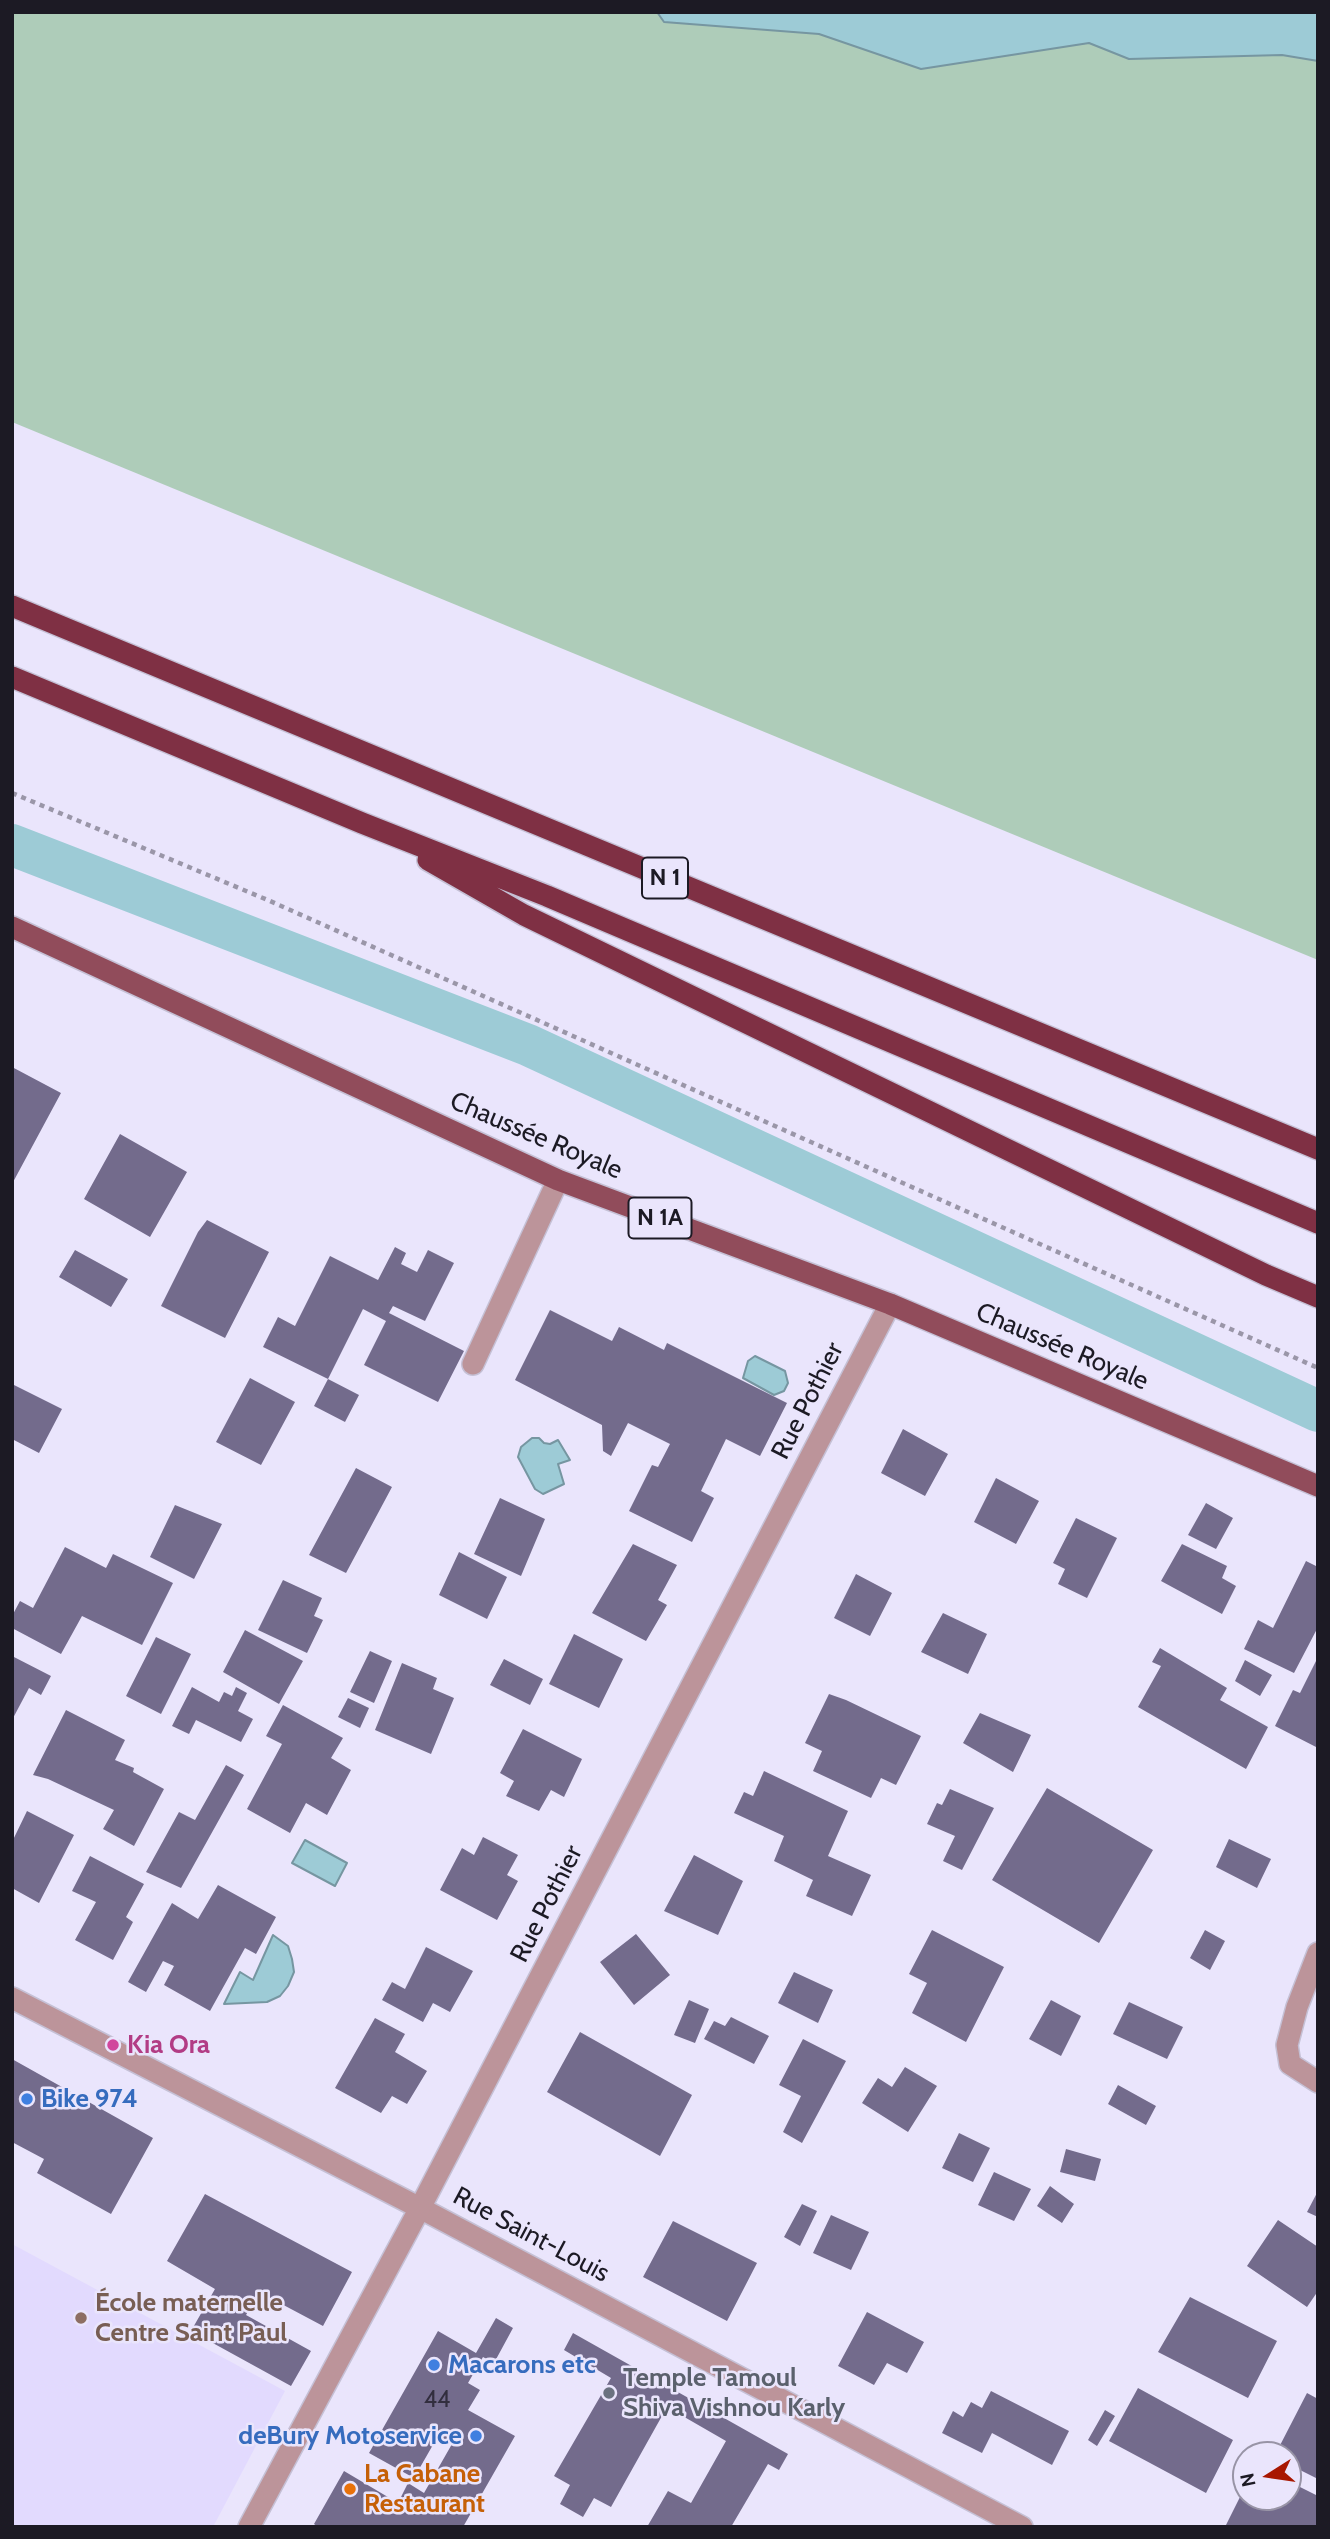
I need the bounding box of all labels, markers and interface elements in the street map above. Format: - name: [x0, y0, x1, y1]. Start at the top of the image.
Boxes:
- road number: N 1: [642, 858, 688, 898]
- street label: Chaussée Royale: [445, 1086, 627, 1186]
- road number: N 1A: [628, 1198, 692, 1238]
- street label: Chaussée Royale: [971, 1297, 1153, 1397]
- street label: Rue Pothier: [765, 1337, 851, 1465]
- street label: Rue Pothier: [504, 1840, 590, 1968]
- place label: Kia Ora: [127, 2029, 210, 2061]
- marker: Kia Ora: [105, 2037, 121, 2053]
- place label: Bike 974: [41, 2083, 138, 2115]
- marker: Bike 974: [19, 2091, 35, 2107]
- street label: Rue Saint-Louis: [448, 2181, 614, 2289]
- place label: École maternelle Centre Saint Paul: [95, 2287, 287, 2348]
- marker: École maternelle Centre Saint Paul: [73, 2310, 89, 2326]
- place label: Macarons etc: [448, 2349, 596, 2381]
- marker: Macarons etc: [426, 2357, 442, 2373]
- place label: Temple Tamoul Shiva Vishnou Karly: [623, 2362, 845, 2424]
- marker: Temple Tamoul Shiva Vishnou Karly: [601, 2385, 617, 2401]
- house number: 44: [424, 2386, 450, 2414]
- place label: deBury Motoservice: [238, 2420, 462, 2452]
- marker: deBury Motoservice: [468, 2428, 484, 2444]
- north arrow: [1232, 2441, 1302, 2511]
- place label: La Cabane Restaurant: [364, 2458, 485, 2520]
- text: N: [1235, 2471, 1261, 2489]
- marker: La Cabane Restaurant: [342, 2481, 358, 2497]

